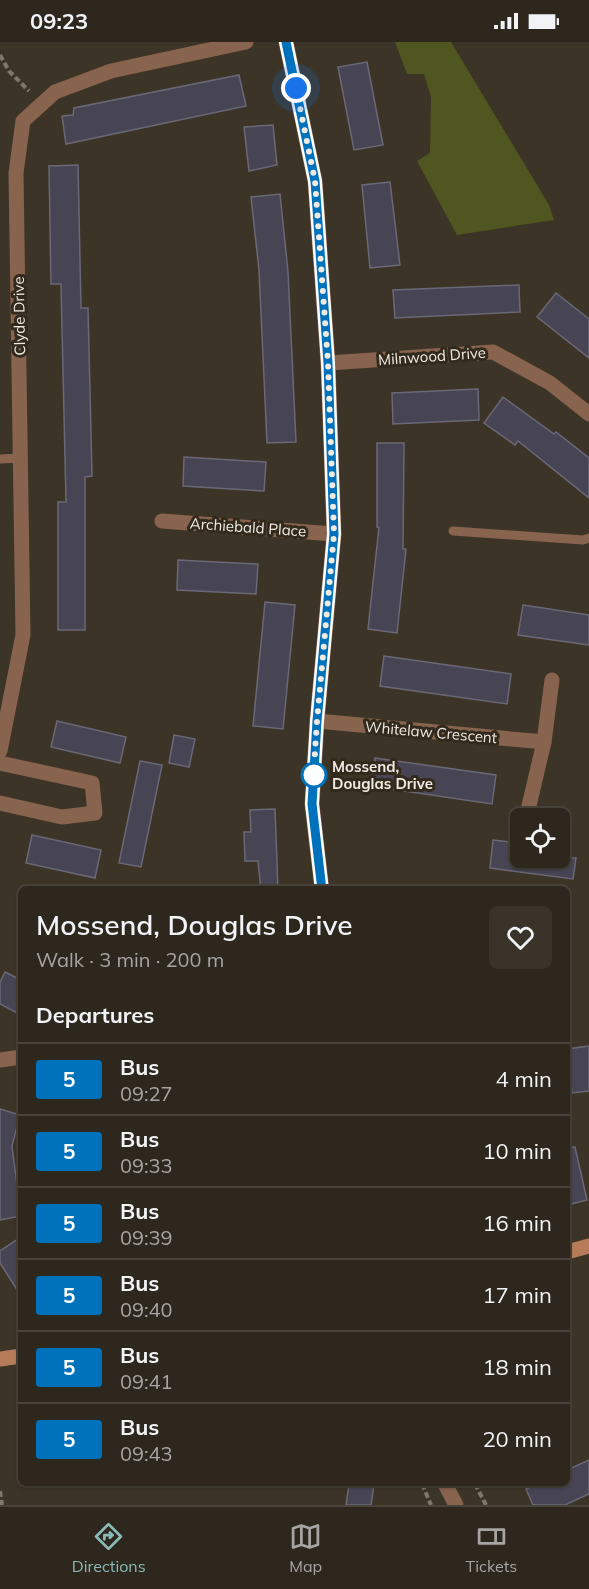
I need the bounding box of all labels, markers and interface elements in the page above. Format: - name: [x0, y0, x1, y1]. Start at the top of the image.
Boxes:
- text: 09:23: [30, 7, 88, 35]
- your location: [281, 73, 311, 103]
- street label: Clyde Drive: [9, 276, 29, 356]
- street label: Milnwood Drive: [378, 343, 486, 369]
- street label: Archiebald Place: [189, 513, 307, 541]
- street label: Whitelaw Crescent: [364, 717, 498, 747]
- place label: Mossend, Douglas Drive: [332, 757, 433, 793]
- marker: Mossend, Douglas Drive: [301, 762, 327, 788]
- map controls: [510, 808, 570, 868]
- button: locate: [510, 808, 570, 868]
- button: heart: [489, 906, 552, 969]
- text: Mossend, Douglas Drive: [36, 907, 353, 942]
- text: Walk · 3 min · 200 m: [36, 947, 224, 972]
- text: Departures: [36, 1001, 154, 1029]
- text: Bus: [120, 1053, 159, 1081]
- text: 4 min: [496, 1065, 552, 1093]
- text: 5: [63, 1066, 75, 1092]
- text: 09:27: [120, 1081, 173, 1106]
- text: Bus: [120, 1125, 159, 1153]
- text: 10 min: [482, 1137, 552, 1165]
- text: 5: [63, 1138, 75, 1164]
- text: 09:33: [120, 1153, 173, 1178]
- text: Bus: [120, 1197, 159, 1225]
- text: 16 min: [482, 1209, 552, 1237]
- text: 5: [63, 1210, 75, 1236]
- text: 09:39: [120, 1225, 173, 1250]
- text: Bus: [120, 1269, 159, 1297]
- text: 17 min: [482, 1281, 552, 1309]
- text: 5: [63, 1282, 75, 1308]
- text: 09:40: [120, 1297, 173, 1322]
- text: Bus: [120, 1341, 159, 1369]
- text: 18 min: [482, 1353, 552, 1381]
- text: 5: [63, 1354, 75, 1380]
- text: 09:41: [120, 1369, 173, 1394]
- text: Bus: [120, 1413, 159, 1441]
- text: 20 min: [482, 1425, 552, 1453]
- text: 5: [63, 1426, 75, 1452]
- text: 09:43: [120, 1441, 173, 1466]
- tab: Directions: [72, 1520, 146, 1576]
- tab: Map: [289, 1520, 322, 1576]
- tab: Tickets: [466, 1520, 517, 1576]

